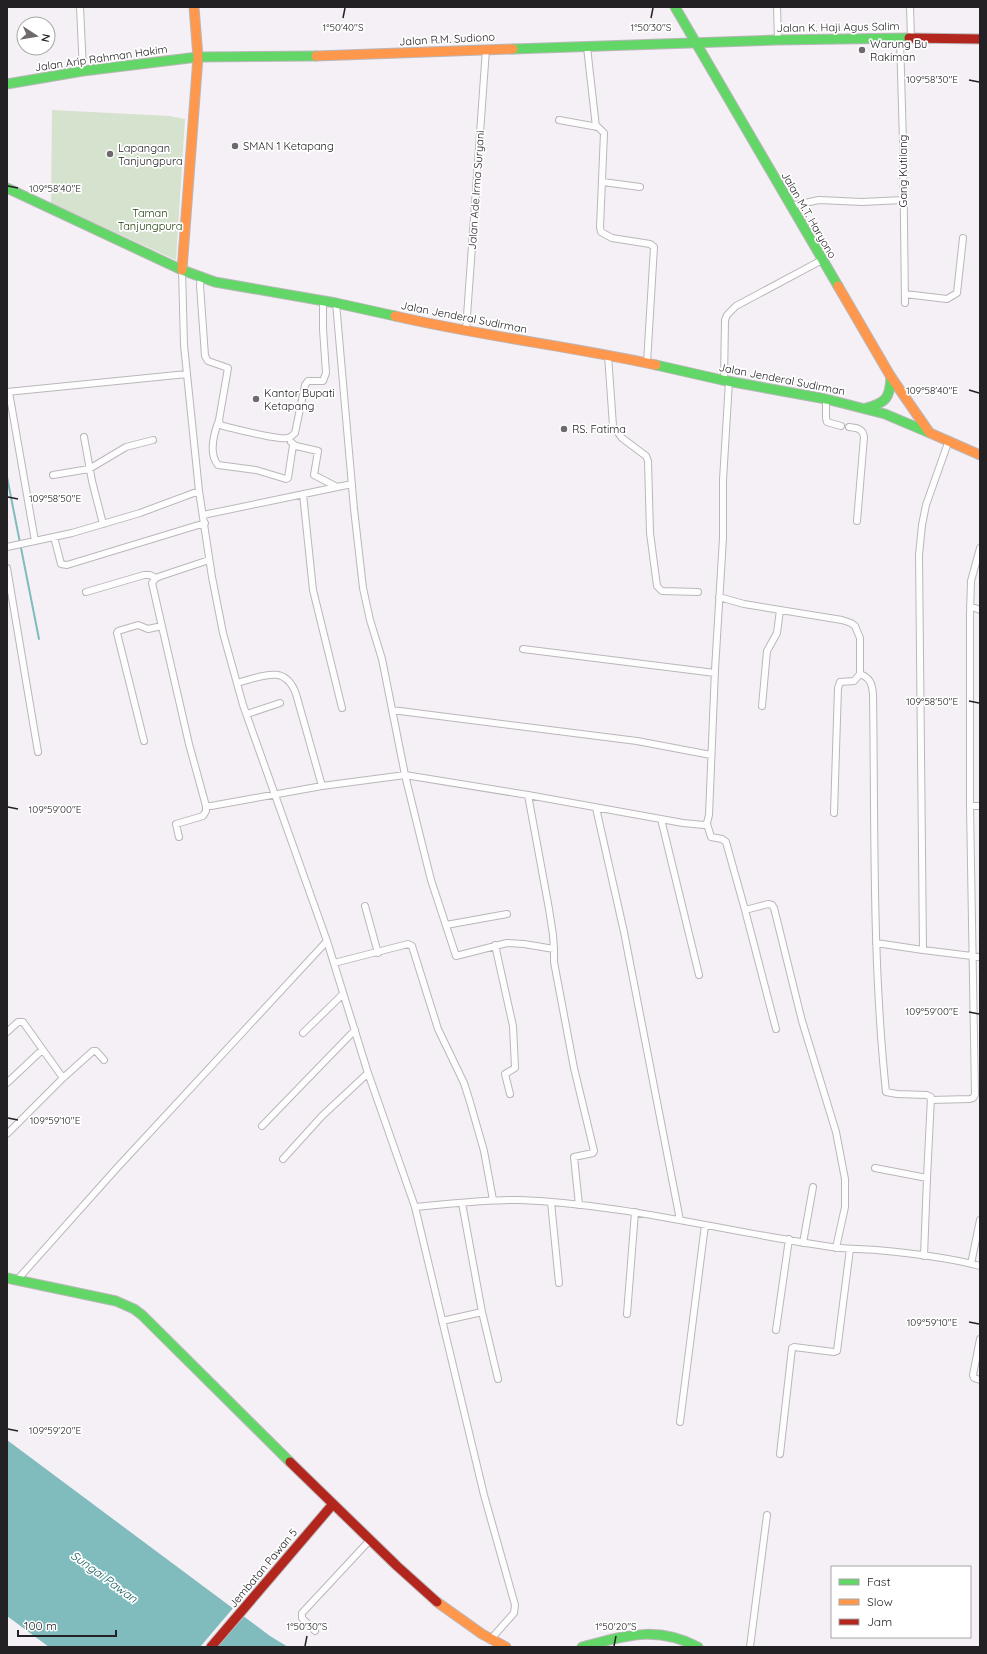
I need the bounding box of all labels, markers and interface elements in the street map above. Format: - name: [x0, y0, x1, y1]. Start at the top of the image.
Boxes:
- north arrow: [16, 16, 56, 56]
- street label: Jalan K. Haji Agus Salim: [776, 19, 900, 35]
- text: 1°50'40"S: [322, 21, 364, 34]
- text: 1°50'30"S: [631, 21, 672, 34]
- street label: Jalan R.M. Sudiono: [399, 29, 496, 49]
- text: N: [38, 33, 53, 43]
- place label: Warung Bu Rakiman: [870, 37, 927, 64]
- street label: Jalan Arip Rahman Hakim: [34, 42, 168, 74]
- marker: Warung Bu Rakiman: [857, 45, 867, 55]
- text: 109°58'30"E: [906, 73, 958, 86]
- street label: Jalan Ade Irma Suryani: [465, 130, 487, 250]
- street label: Gang Kutilang: [896, 135, 910, 207]
- place label: SMAN 1 Ketapang: [243, 139, 334, 153]
- place label: Lapangan Tanjungpura: [118, 141, 183, 168]
- marker: SMAN 1 Ketapang: [230, 141, 240, 151]
- marker: Lapangan Tanjungpura: [105, 149, 115, 159]
- street label: Jalan M.T. Haryono: [778, 169, 840, 261]
- text: 109°58'40"E: [29, 182, 81, 195]
- park label: Taman Tanjungpura: [118, 206, 182, 233]
- street label: Jalan Jenderal Sudirman: [400, 298, 528, 336]
- street label: Jalan Jenderal Sudirman: [718, 360, 846, 398]
- text: 109°58'40"E: [906, 384, 958, 397]
- place label: Kantor Bupati Ketapang: [264, 386, 335, 413]
- marker: Kantor Bupati Ketapang: [251, 394, 261, 404]
- place label: RS. Fatima: [572, 422, 626, 436]
- marker: RS. Fatima: [559, 424, 569, 434]
- text: 109°58'50"E: [29, 492, 81, 505]
- text: 109°58'50"E: [906, 695, 958, 708]
- text: 109°59'00"E: [29, 803, 82, 816]
- text: 109°59'00"E: [906, 1005, 959, 1018]
- text: 109°59'10"E: [30, 1114, 81, 1127]
- text: 109°59'10"E: [907, 1316, 958, 1329]
- text: 109°59'20"E: [29, 1424, 82, 1437]
- street label: Jembatan Pawan 5: [226, 1526, 300, 1610]
- water label: Sungai Pawan: [68, 1547, 141, 1606]
- legend: [831, 1566, 971, 1638]
- text: Fast: [867, 1574, 891, 1589]
- text: Slow: [867, 1594, 893, 1609]
- scale bar: [18, 1612, 116, 1638]
- text: Jam: [867, 1614, 892, 1629]
- text: 100 m: [24, 1618, 57, 1633]
- text: 1°50'30"S: [287, 1620, 328, 1633]
- text: 1°50'20"S: [595, 1620, 637, 1633]

